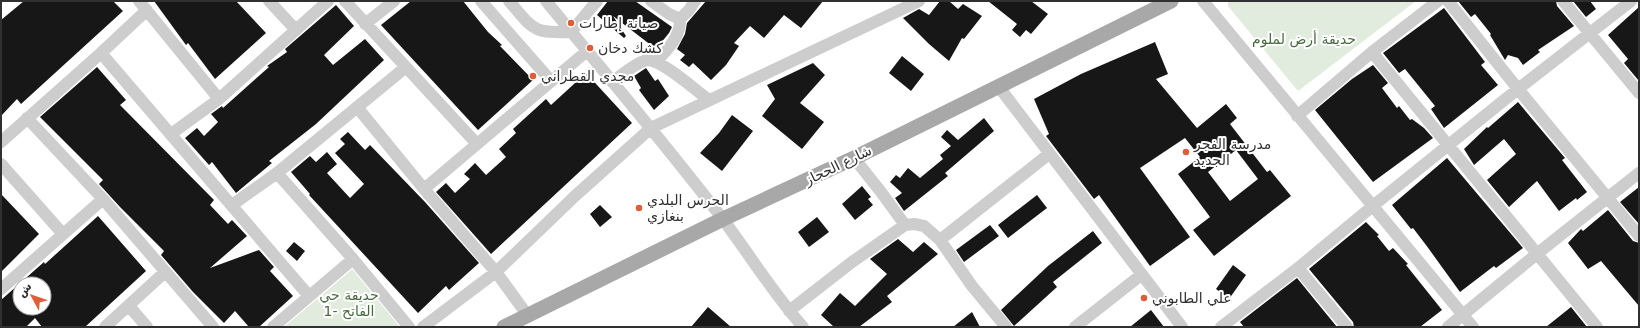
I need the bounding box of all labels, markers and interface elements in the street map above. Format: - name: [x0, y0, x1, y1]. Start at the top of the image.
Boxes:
- place label: صيانة إطارات: [579, 15, 658, 32]
- marker: صيانة إطارات: [566, 18, 576, 28]
- park label: حديقة أرض لملوم: [1252, 30, 1356, 48]
- place label: كشك دخان: [598, 40, 663, 56]
- marker: كشك دخان: [585, 43, 595, 53]
- place label: مجدي القطراني: [541, 68, 634, 85]
- marker: مجدي القطراني: [528, 71, 538, 81]
- place label: مدرسة الفجر الجديد: [1193, 136, 1271, 168]
- street label: شارع الحجاز: [801, 142, 875, 189]
- marker: مدرسة الفجر الجديد: [1181, 147, 1191, 157]
- place label: الحرس البلدي بنغازي: [647, 192, 729, 225]
- marker: الحرس البلدي بنغازي: [634, 203, 644, 213]
- north arrow: [12, 276, 52, 316]
- text: ش: [15, 280, 35, 300]
- park label: حديقة حي الفاتح -1: [319, 287, 379, 320]
- place label: علي الطابوني: [1152, 290, 1232, 307]
- marker: علي الطابوني: [1139, 293, 1149, 303]

